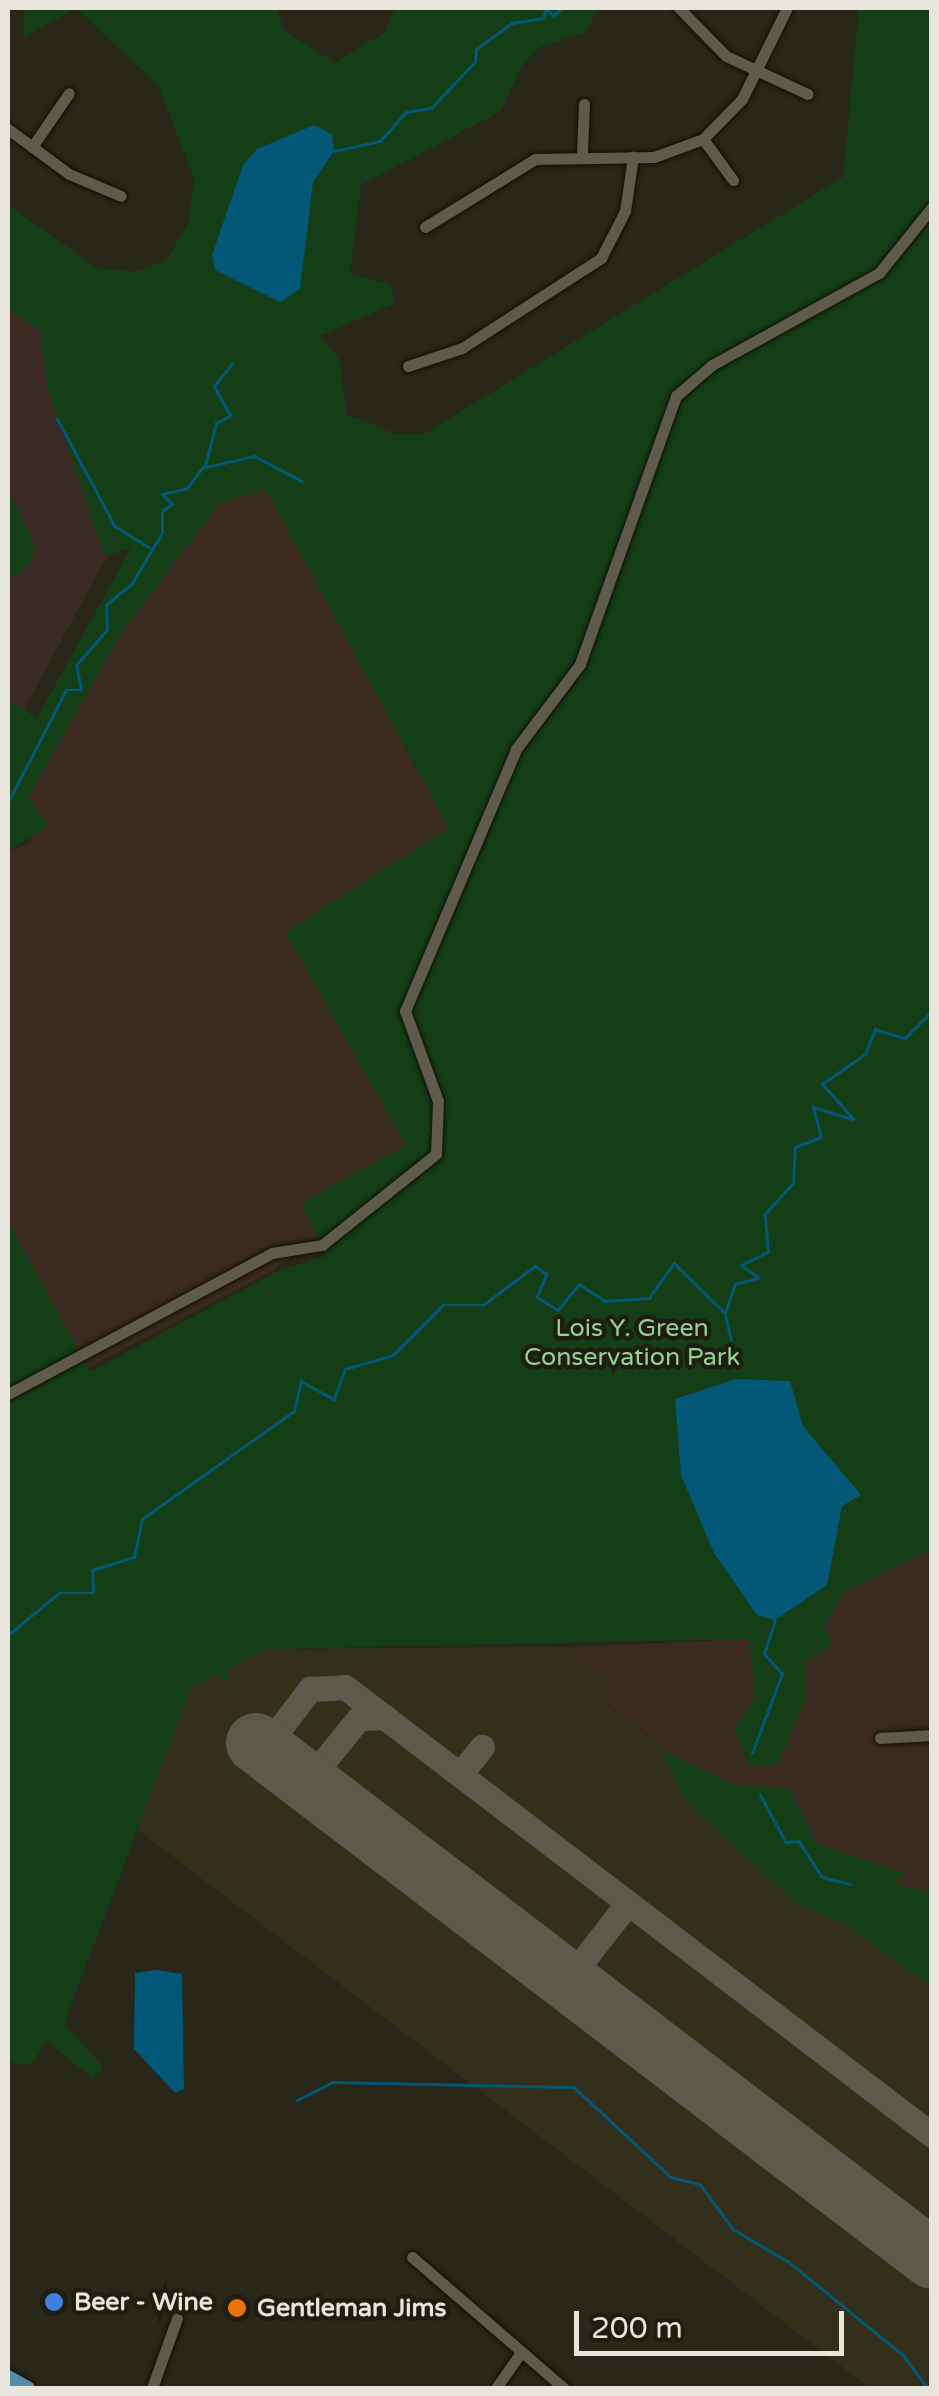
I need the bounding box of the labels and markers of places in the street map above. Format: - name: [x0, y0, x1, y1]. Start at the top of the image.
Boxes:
- place label: Beer - Wine: [74, 2287, 213, 2317]
- marker: Beer - Wine: [43, 2291, 65, 2313]
- place label: Gentleman Jims: [257, 2293, 446, 2323]
- marker: Gentleman Jims: [226, 2297, 248, 2319]

